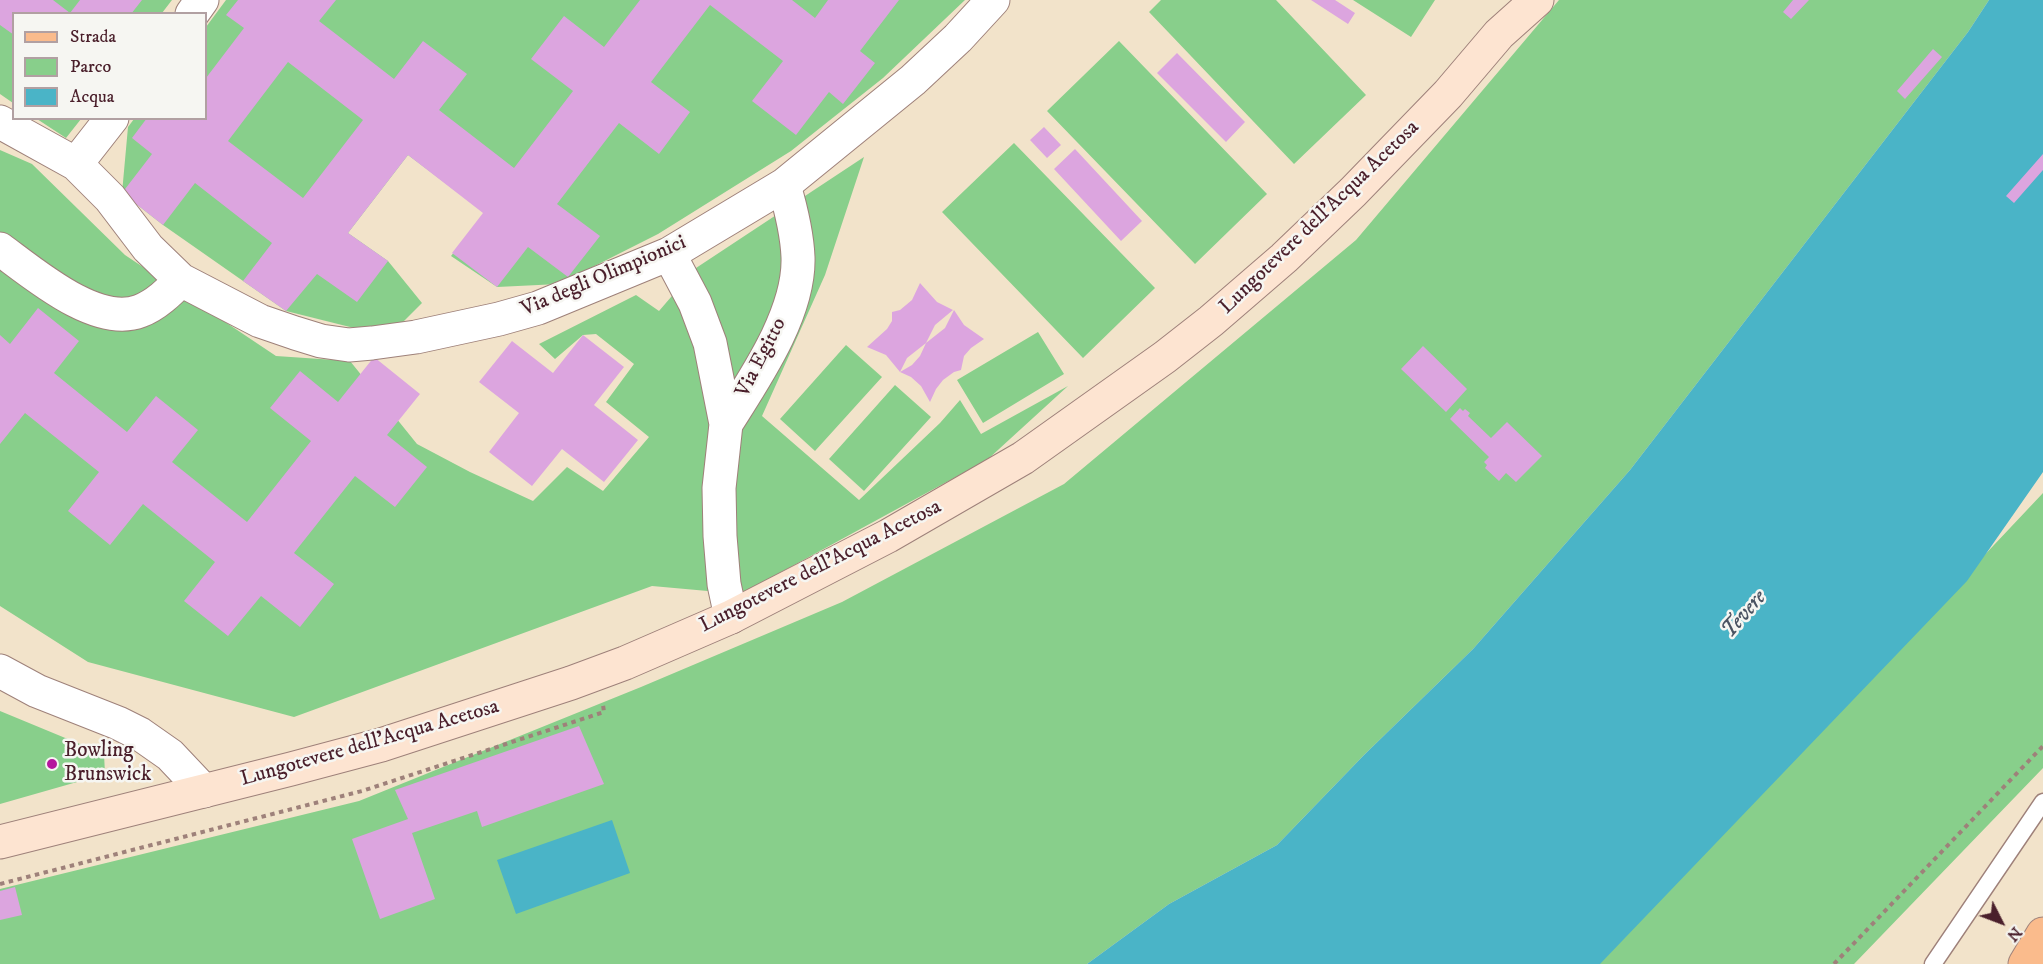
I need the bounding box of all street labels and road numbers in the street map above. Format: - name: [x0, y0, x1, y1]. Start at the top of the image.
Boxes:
- street label: Lungotevere dell'Acqua Acetosa: [1215, 116, 1425, 320]
- street label: Via degli Olimpionici: [518, 231, 690, 323]
- street label: Via Egitto: [731, 314, 793, 402]
- street label: Lungotevere dell'Acqua Acetosa: [696, 495, 946, 639]
- street label: Lungotevere dell'Acqua Acetosa: [238, 695, 502, 793]

